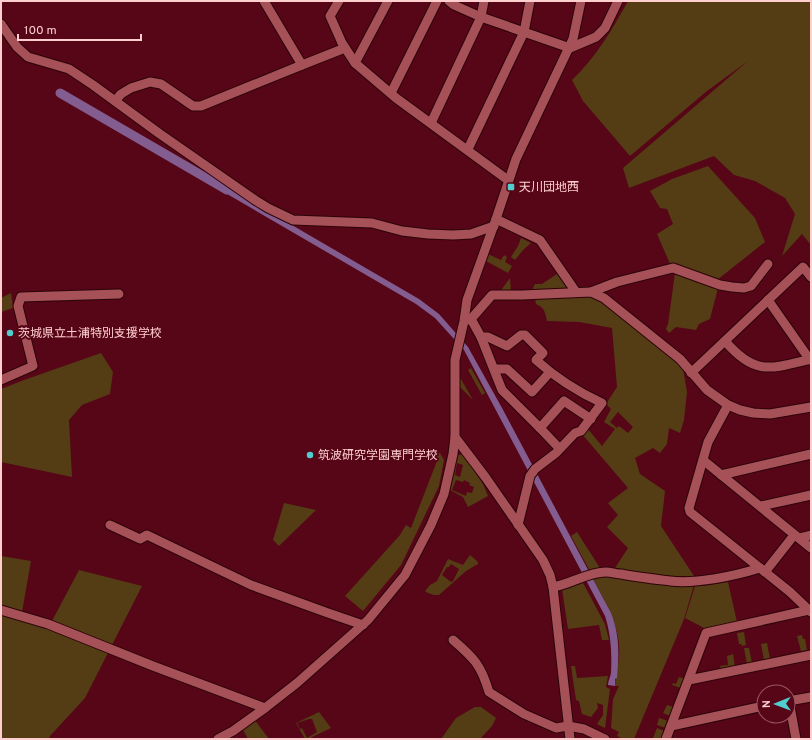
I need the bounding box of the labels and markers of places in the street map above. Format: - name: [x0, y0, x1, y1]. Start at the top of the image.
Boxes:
- place label: 天川団地西: [519, 180, 579, 196]
- marker: 天川団地西: [506, 182, 516, 192]
- place label: 茨城県立土浦特別支援学校: [18, 326, 162, 342]
- marker: 茨城県立土浦特別支援学校: [5, 328, 15, 338]
- place label: 筑波研究学園専門学校: [318, 448, 438, 464]
- marker: 筑波研究学園専門学校: [305, 450, 315, 460]

